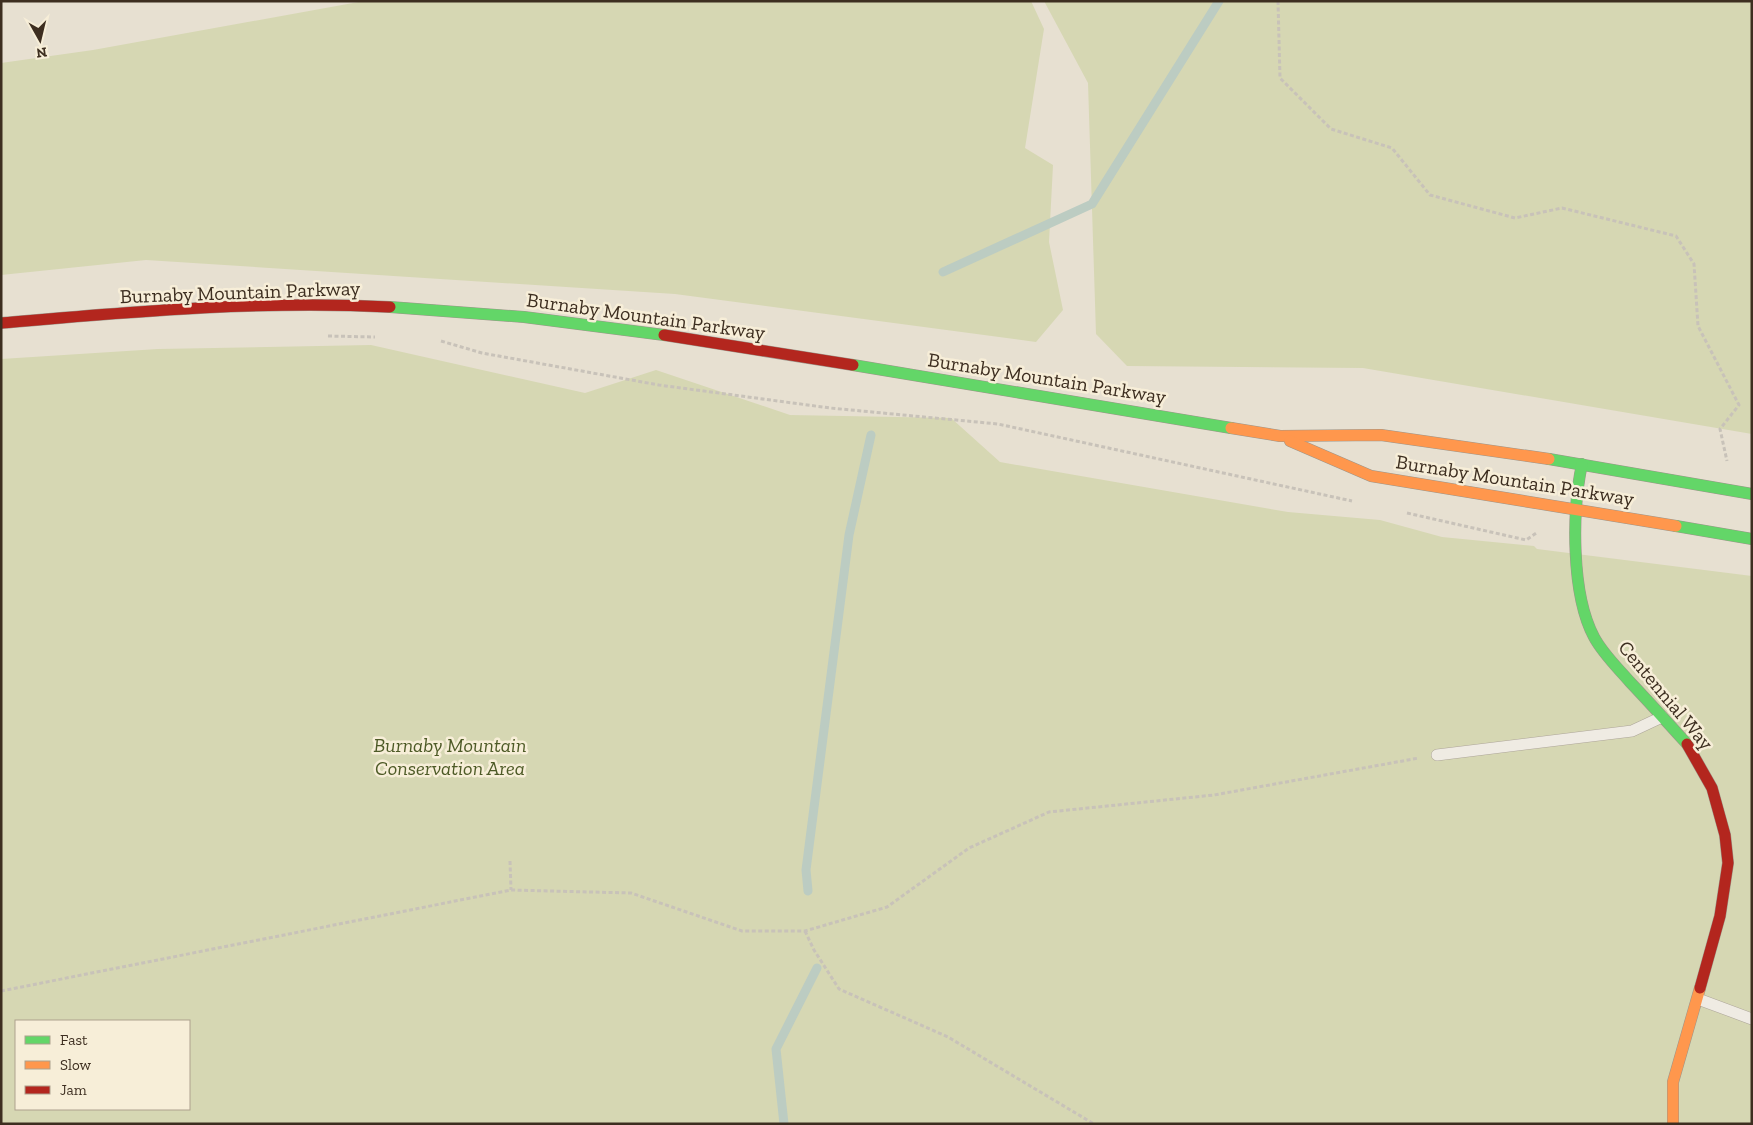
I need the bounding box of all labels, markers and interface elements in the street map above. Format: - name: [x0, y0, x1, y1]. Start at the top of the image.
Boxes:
- north arrow: [15, 15, 65, 65]
- text: N: [35, 43, 48, 62]
- street label: Burnaby Mountain Parkway: [119, 276, 361, 308]
- street label: Burnaby Mountain Parkway: [525, 287, 768, 345]
- street label: Burnaby Mountain Parkway: [926, 347, 1169, 409]
- street label: Burnaby Mountain Parkway: [1394, 449, 1637, 511]
- street label: Centennial Way: [1613, 635, 1719, 755]
- park label: Burnaby Mountain Conservation Area: [374, 733, 526, 780]
- legend: [15, 1020, 190, 1110]
- text: Fast: [60, 1031, 88, 1049]
- text: Slow: [60, 1056, 92, 1074]
- text: Jam: [60, 1081, 87, 1099]

